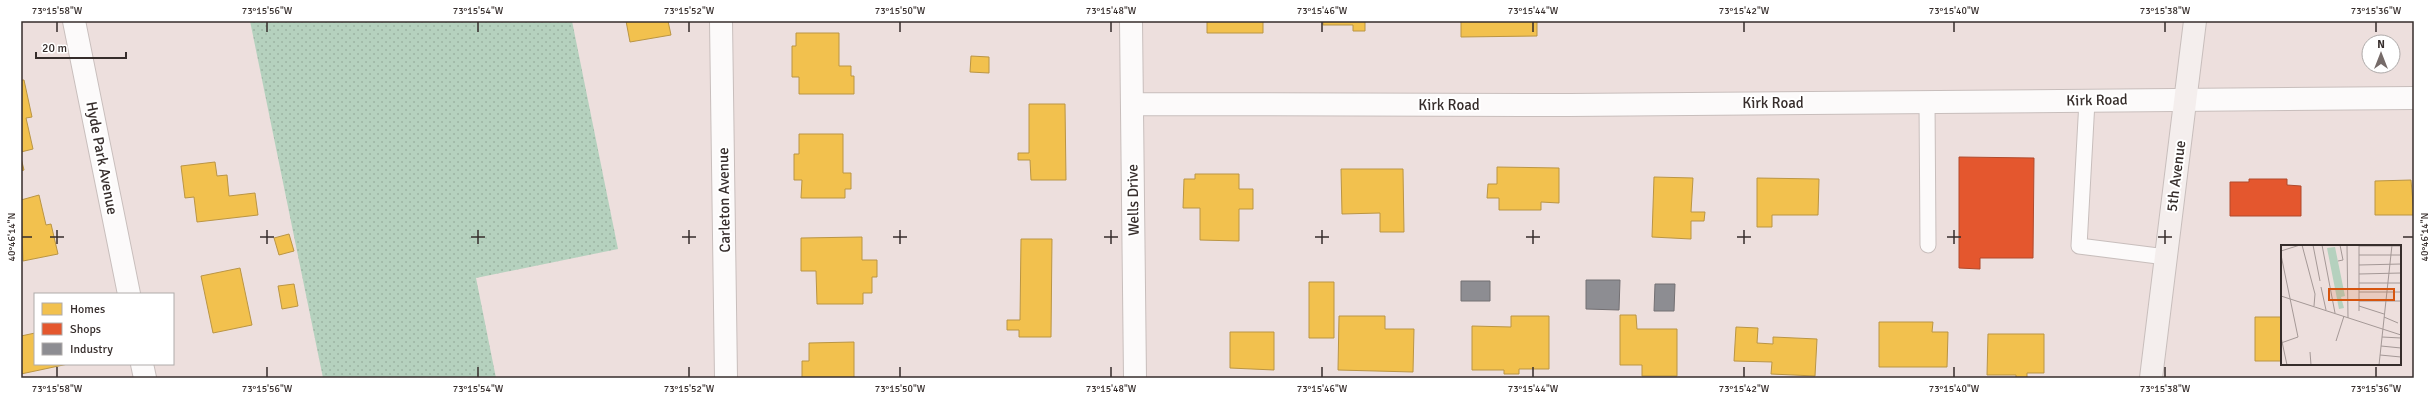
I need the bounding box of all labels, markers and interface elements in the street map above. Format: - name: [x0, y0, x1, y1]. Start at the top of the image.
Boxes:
- text: 73°15'58"W: [32, 5, 83, 17]
- text: 73°15'56"W: [242, 5, 293, 17]
- text: 73°15'54"W: [453, 5, 504, 17]
- text: 73°15'52"W: [664, 5, 715, 17]
- text: 73°15'50"W: [875, 5, 926, 17]
- text: 73°15'48"W: [1086, 5, 1137, 17]
- text: 73°15'46"W: [1297, 5, 1348, 17]
- text: 73°15'44"W: [1508, 5, 1559, 17]
- text: 73°15'42"W: [1719, 5, 1770, 17]
- text: 73°15'40"W: [1929, 5, 1980, 17]
- text: 73°15'38"W: [2140, 5, 2191, 17]
- text: 73°15'36"W: [2351, 5, 2402, 17]
- scale bar: [36, 34, 126, 60]
- north arrow: [2361, 34, 2401, 74]
- text: N: [2377, 38, 2385, 51]
- text: 20 m: [42, 41, 67, 56]
- street label: Kirk Road: [2066, 90, 2128, 110]
- street label: Kirk Road: [1742, 94, 1804, 112]
- street label: Kirk Road: [1418, 96, 1480, 114]
- street label: Hyde Park Avenue: [82, 100, 122, 216]
- street label: 5th Avenue: [2163, 139, 2189, 213]
- street label: Carleton Avenue: [714, 147, 734, 253]
- street label: Wells Drive: [1123, 164, 1143, 236]
- text: 40°46'14"N: [6, 213, 18, 261]
- text: 40°46'14"N: [2419, 213, 2431, 261]
- inset map: [2281, 245, 2401, 365]
- legend: [34, 293, 174, 365]
- text: Homes: [70, 302, 105, 317]
- text: Shops: [70, 322, 101, 337]
- text: Industry: [70, 342, 113, 357]
- text: 73°15'58"W: [32, 383, 83, 395]
- text: 73°15'56"W: [242, 383, 293, 395]
- text: 73°15'54"W: [453, 383, 504, 395]
- text: 73°15'52"W: [664, 383, 715, 395]
- text: 73°15'50"W: [875, 383, 926, 395]
- text: 73°15'48"W: [1086, 383, 1137, 395]
- text: 73°15'46"W: [1297, 383, 1348, 395]
- text: 73°15'44"W: [1508, 383, 1559, 395]
- text: 73°15'42"W: [1719, 383, 1770, 395]
- text: 73°15'40"W: [1929, 383, 1980, 395]
- text: 73°15'38"W: [2140, 383, 2191, 395]
- text: 73°15'36"W: [2351, 383, 2402, 395]

